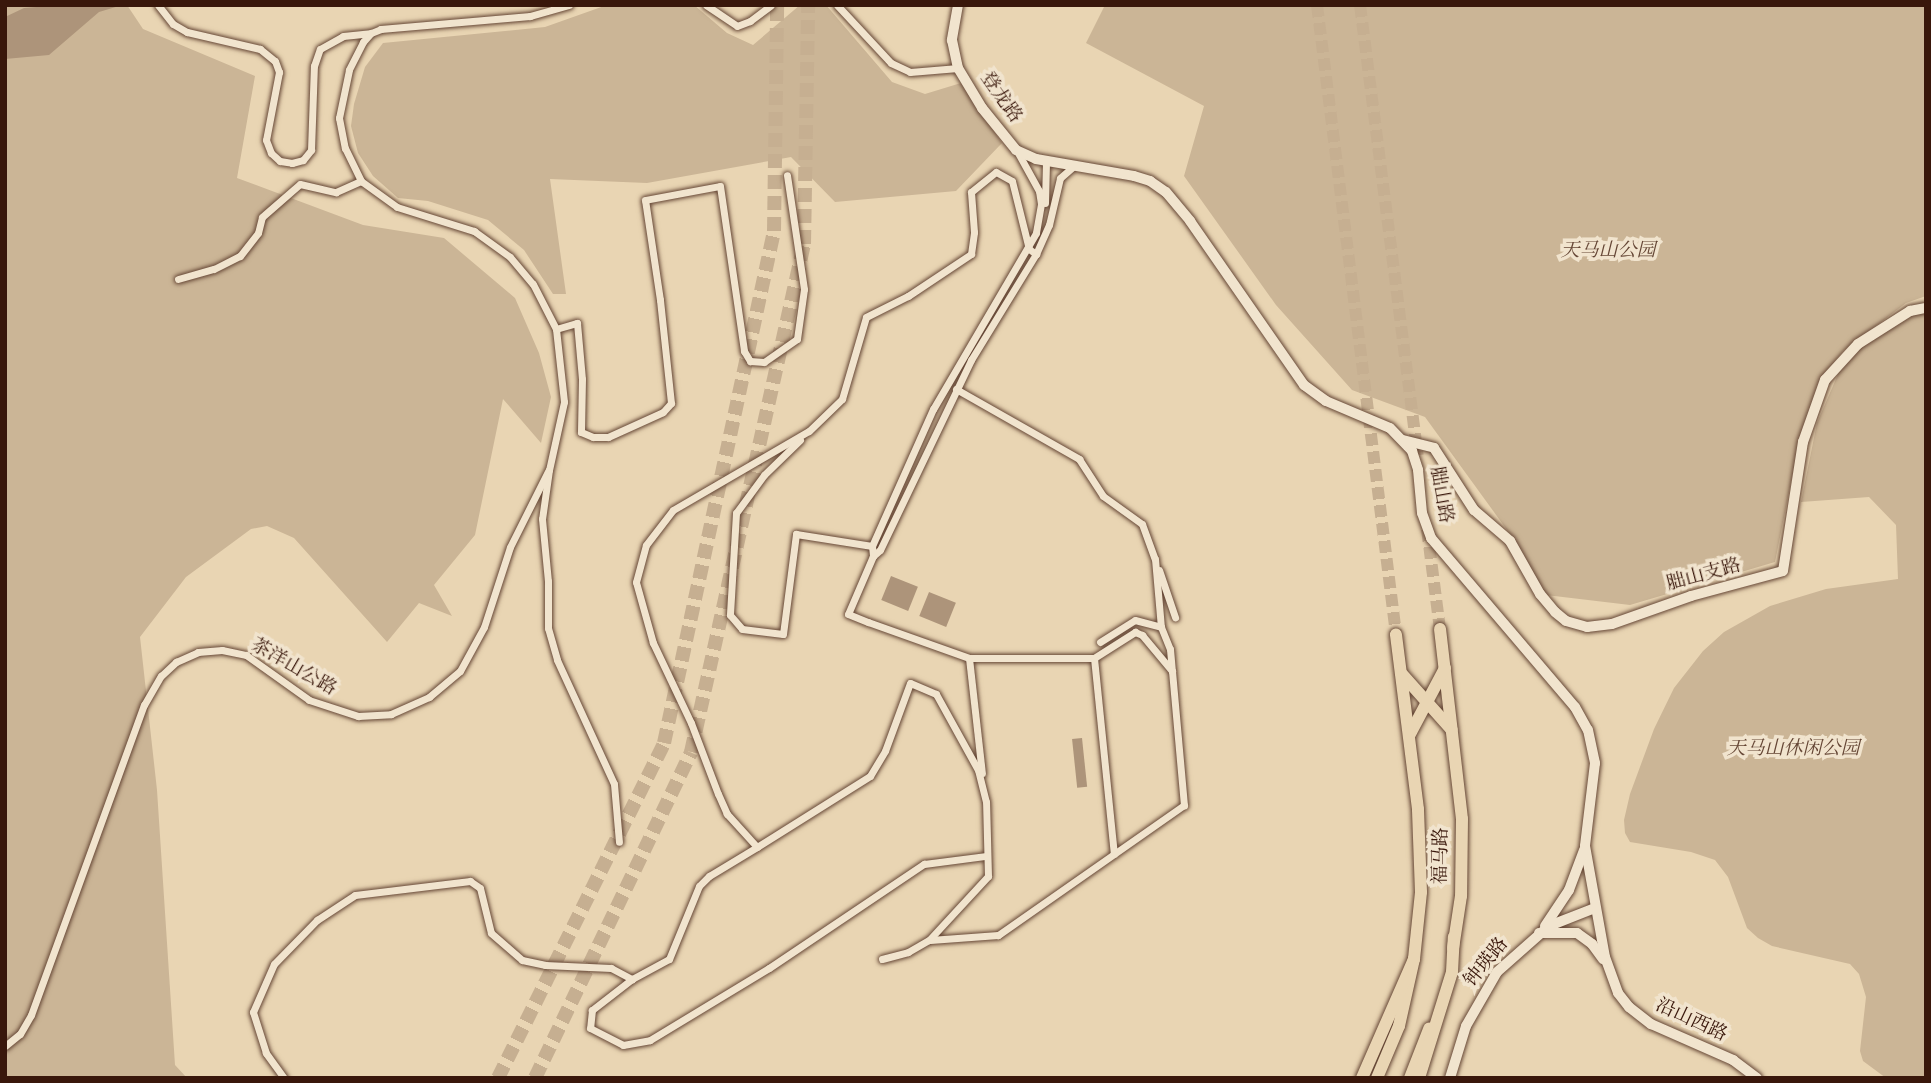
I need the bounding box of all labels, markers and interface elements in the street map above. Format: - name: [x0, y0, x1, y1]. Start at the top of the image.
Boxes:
- street label: 登龙路: [974, 68, 1026, 128]
- park label: 天马山公园: [1561, 241, 1655, 263]
- street label: 胐山路: [1424, 465, 1456, 525]
- street label: 胐山支路: [1664, 555, 1744, 597]
- street label: 茶洋山公路: [246, 634, 340, 702]
- park label: 天马山休闲公园: [1727, 739, 1859, 761]
- street label: 福马路: [1430, 827, 1454, 885]
- street label: 钟瑛路: [1460, 934, 1514, 992]
- street label: 沿山西路: [1652, 995, 1730, 1047]

